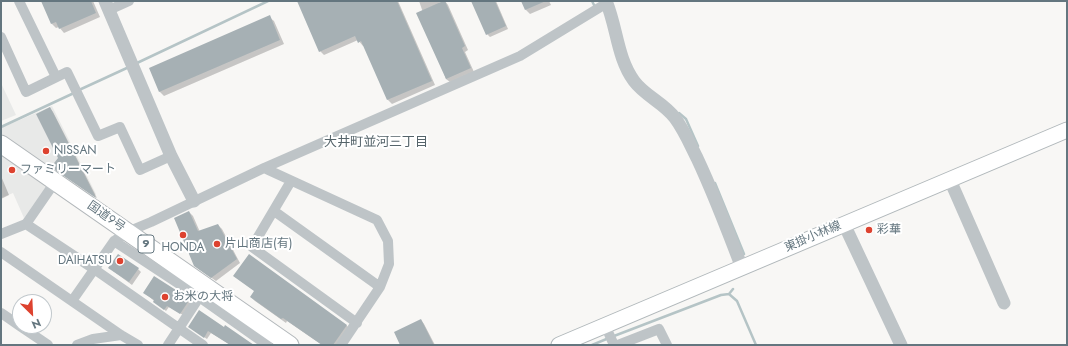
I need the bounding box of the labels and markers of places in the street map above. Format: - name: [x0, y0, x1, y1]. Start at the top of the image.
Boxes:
- place label: NISSAN: [54, 144, 97, 158]
- marker: NISSAN: [41, 146, 51, 156]
- place label: ファミリーマート: [20, 163, 116, 177]
- marker: ファミリーマート: [7, 165, 17, 175]
- place label: 彩華: [877, 223, 901, 237]
- marker: 彩華: [864, 225, 874, 235]
- marker: HONDA: [178, 230, 188, 240]
- place label: 片山商店(有): [225, 237, 292, 251]
- marker: 片山商店(有): [212, 239, 222, 249]
- place label: HONDA: [161, 241, 205, 255]
- place label: DAIHATSU: [58, 254, 112, 268]
- marker: DAIHATSU: [115, 256, 125, 266]
- place label: お米の大将: [173, 290, 233, 304]
- marker: お米の大将: [160, 292, 170, 302]

